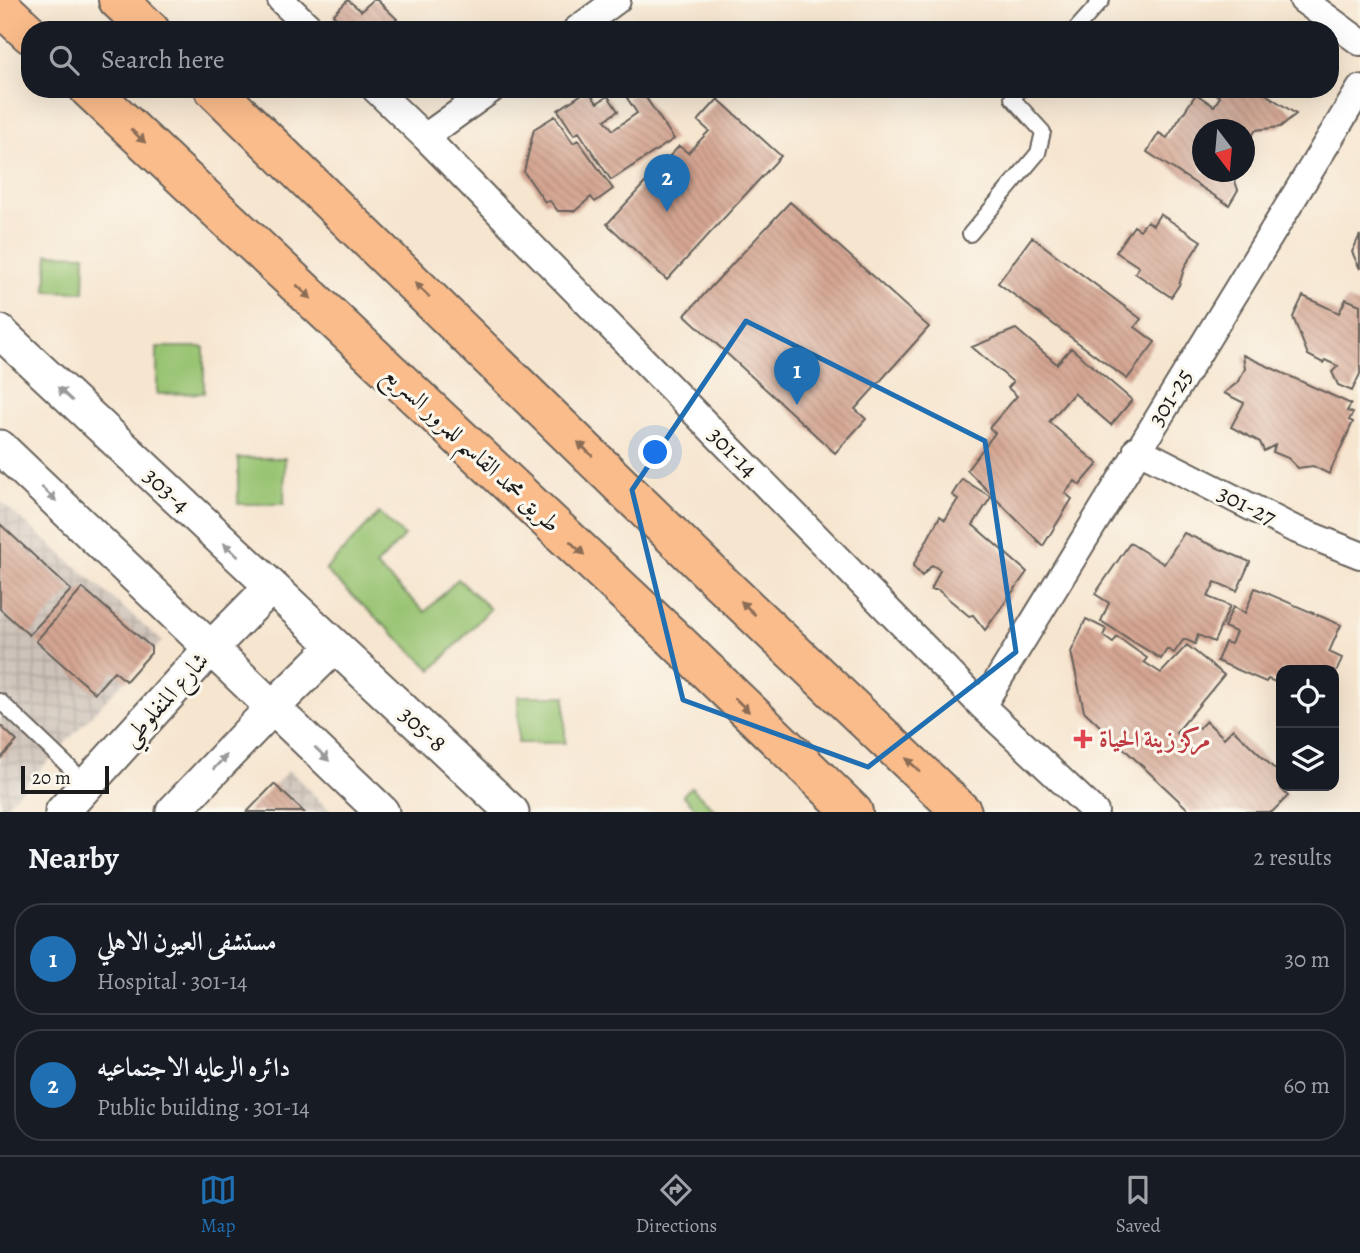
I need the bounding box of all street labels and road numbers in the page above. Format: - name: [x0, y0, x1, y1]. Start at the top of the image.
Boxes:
- street label: طريق محمد القاسم للمرور السريع: [371, 358, 568, 545]
- street label: 301-25: [1140, 362, 1200, 432]
- street label: 301-14: [701, 420, 765, 484]
- street label: 303-4: [137, 460, 197, 520]
- street label: 301-27: [1212, 477, 1283, 534]
- street label: شارع المنفلوطي: [114, 645, 221, 758]
- street label: 305-8: [392, 699, 454, 759]

